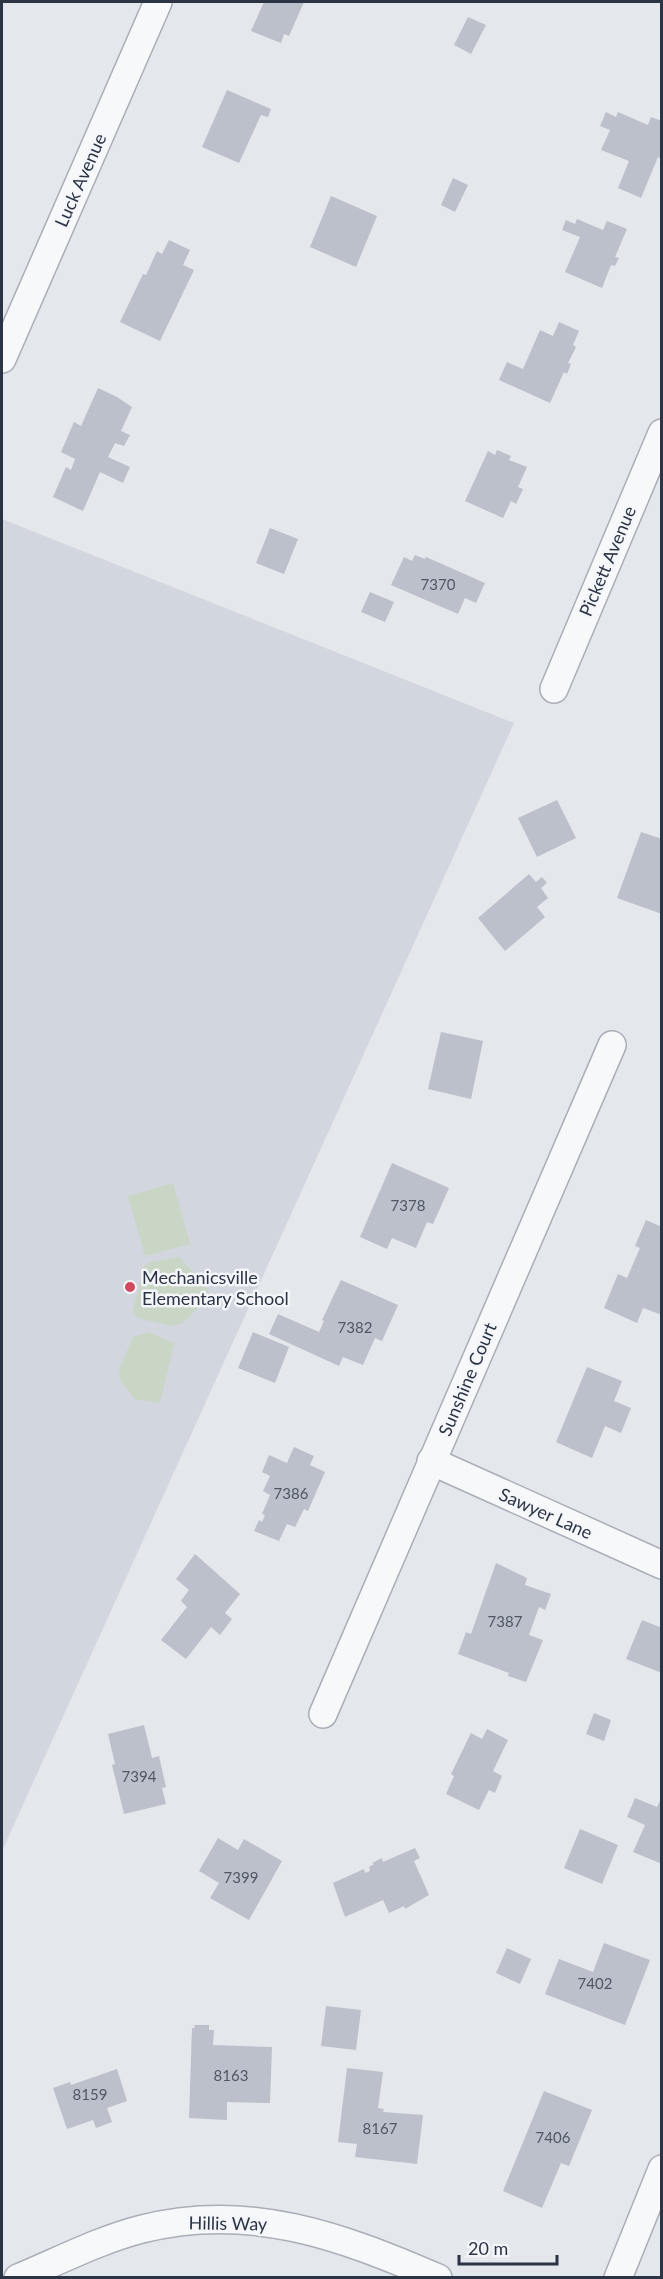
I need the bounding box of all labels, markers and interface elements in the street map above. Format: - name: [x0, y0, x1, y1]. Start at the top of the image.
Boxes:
- street label: Luck Avenue: [50, 130, 110, 230]
- street label: Pickett Avenue: [574, 503, 640, 619]
- house number: 7370: [421, 575, 456, 593]
- house number: 7378: [391, 1196, 425, 1214]
- place label: Mechanicsville Elementary School: [142, 1266, 289, 1309]
- marker: Mechanicsville Elementary School: [123, 1280, 137, 1294]
- house number: 7382: [338, 1318, 372, 1336]
- street label: Sunshine Court: [433, 1318, 501, 1439]
- street label: Sawyer Lane: [496, 1483, 596, 1543]
- house number: 7386: [274, 1484, 309, 1502]
- house number: 7387: [488, 1612, 523, 1630]
- house number: 7394: [122, 1767, 157, 1785]
- house number: 7399: [224, 1868, 258, 1886]
- house number: 7402: [578, 1974, 612, 1992]
- house number: 8163: [214, 2066, 248, 2084]
- house number: 8159: [73, 2085, 107, 2103]
- house number: 8167: [363, 2119, 398, 2137]
- house number: 7406: [536, 2128, 571, 2146]
- street label: Hillis Way: [189, 2211, 268, 2235]
- scale bar: [459, 2228, 556, 2266]
- text: 20 m: [468, 2237, 508, 2259]

